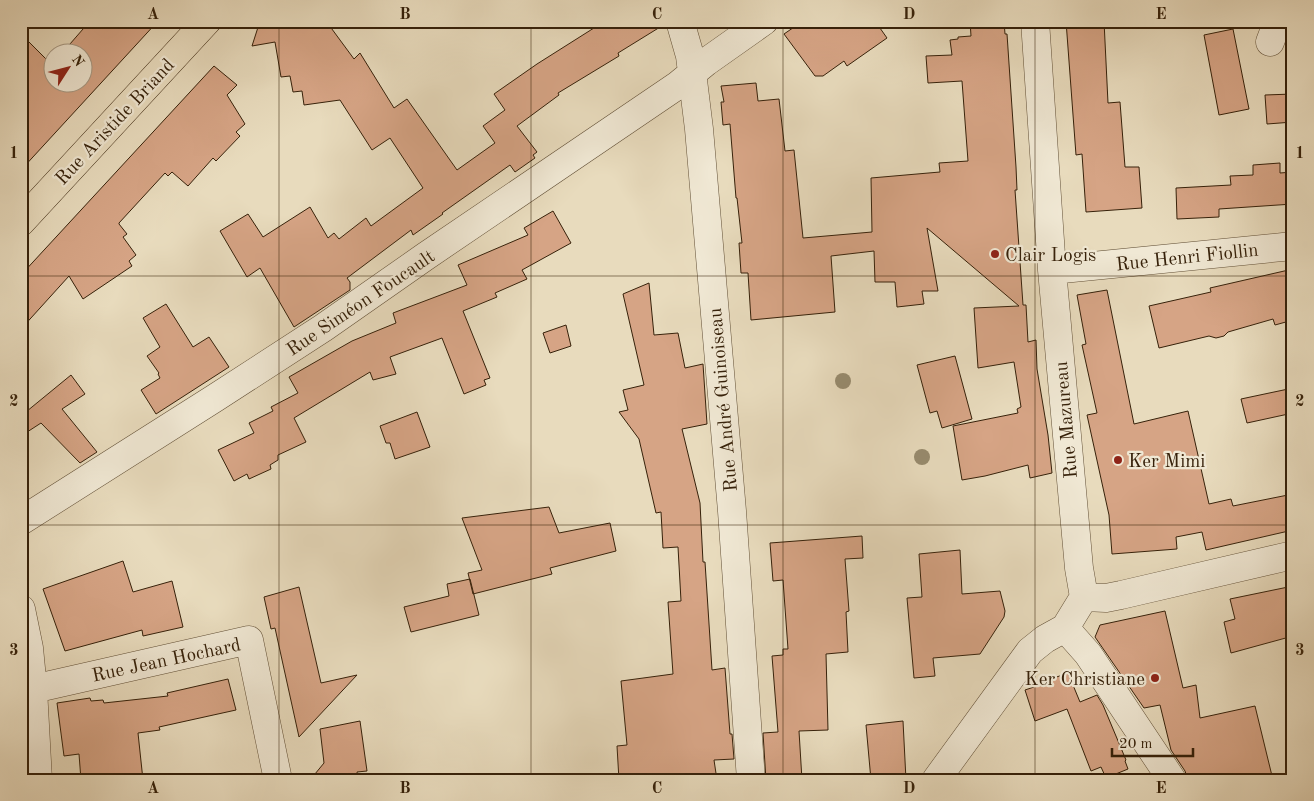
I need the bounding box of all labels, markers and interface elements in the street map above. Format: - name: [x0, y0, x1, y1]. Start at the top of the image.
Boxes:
- text: A: [147, 7, 159, 23]
- text: B: [399, 7, 411, 23]
- text: C: [652, 7, 662, 23]
- text: D: [903, 7, 915, 23]
- text: E: [1155, 7, 1167, 23]
- north arrow: [42, 42, 92, 92]
- text: N: [69, 53, 87, 70]
- street label: Rue Aristide Briand: [53, 56, 179, 189]
- text: 1: [9, 146, 19, 162]
- text: 1: [1295, 146, 1305, 162]
- street label: Rue Henri Fiollin: [1115, 242, 1259, 275]
- street label: Rue Siméon Foucault: [284, 247, 439, 361]
- place label: Clair Logis: [1005, 247, 1096, 266]
- marker: Clair Logis: [989, 248, 1001, 260]
- street label: Rue André Guinoiseau: [707, 307, 742, 493]
- street label: Rue Mazureau: [1053, 360, 1082, 479]
- text: 2: [9, 394, 19, 410]
- text: 2: [1295, 394, 1305, 410]
- place label: Ker Mimi: [1128, 453, 1205, 472]
- marker: Ker Mimi: [1112, 454, 1124, 466]
- street label: Rue Jean Hochard: [90, 636, 243, 687]
- text: 3: [9, 643, 19, 659]
- text: 3: [1295, 643, 1305, 659]
- place label: Ker Christiane: [1024, 671, 1145, 690]
- marker: Ker Christiane: [1149, 672, 1161, 684]
- scale bar: [1112, 726, 1193, 758]
- text: 20 m: [1119, 737, 1153, 752]
- text: A: [147, 781, 159, 797]
- text: B: [399, 781, 411, 797]
- text: C: [652, 781, 662, 797]
- text: D: [903, 781, 915, 797]
- text: E: [1155, 781, 1167, 797]

